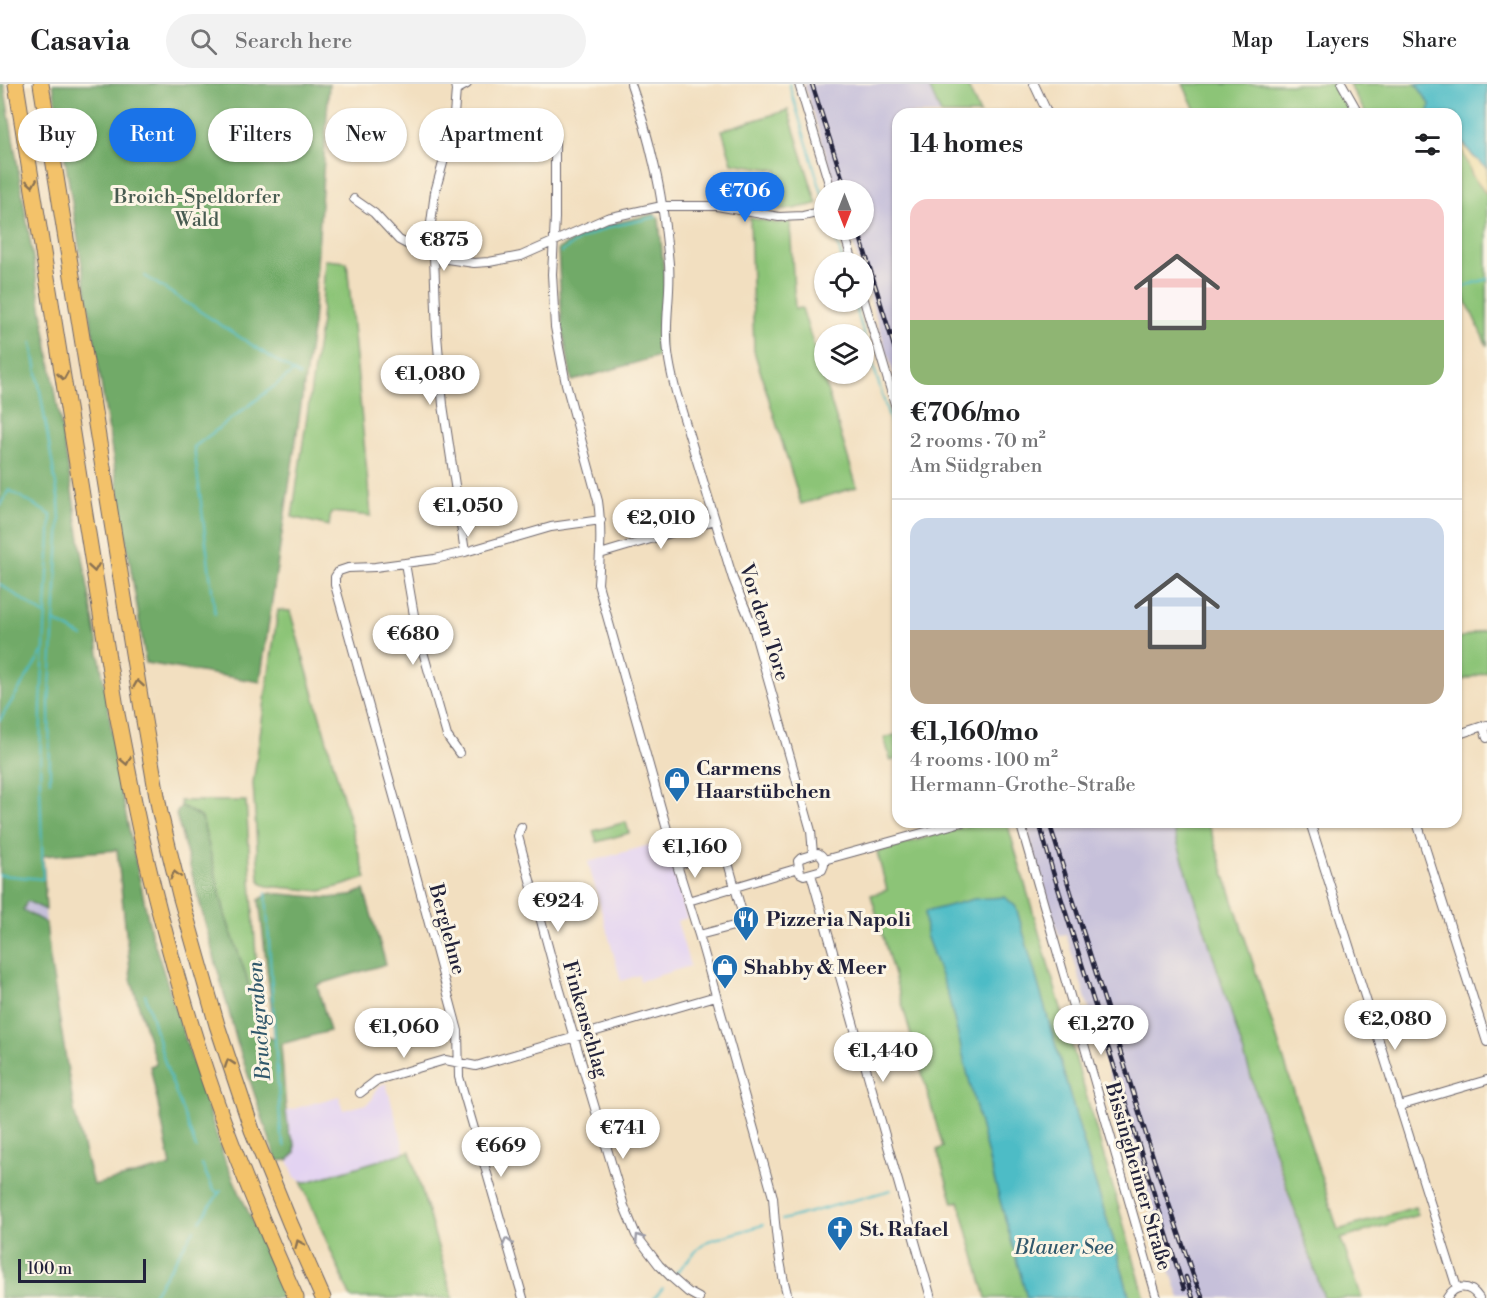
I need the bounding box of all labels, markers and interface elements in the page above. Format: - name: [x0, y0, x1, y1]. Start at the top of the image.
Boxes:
- search box: [166, 14, 586, 68]
- text: Casavia: [30, 24, 130, 59]
- icon: search: [187, 25, 220, 58]
- text: Search here: [235, 28, 352, 55]
- text: Map: [1232, 28, 1273, 54]
- text: Layers: [1306, 28, 1369, 54]
- text: Share: [1402, 28, 1457, 54]
- chip: Buy: [18, 108, 97, 162]
- chip: Rent: [109, 108, 196, 162]
- chip: Filters: [208, 108, 313, 162]
- chip: New: [325, 108, 407, 162]
- chip: Apartment: [419, 108, 564, 162]
- text: 14 homes: [910, 128, 1023, 160]
- icon: filters: [1411, 128, 1444, 161]
- pin: €706: [709, 172, 781, 223]
- one-way arrow: [25, 178, 38, 188]
- text: €706: [719, 179, 771, 204]
- north arrow: [814, 180, 874, 240]
- map controls: [814, 180, 874, 384]
- park label: Broich-Speldorfer Wald: [113, 185, 281, 233]
- pin: €875: [408, 221, 480, 272]
- text: €875: [419, 228, 469, 253]
- icon: home: [1123, 238, 1231, 346]
- button: locate: [814, 252, 874, 312]
- button: layers: [814, 324, 874, 384]
- pin: €1,080: [381, 355, 479, 406]
- text: €1,080: [395, 362, 465, 387]
- one-way arrow: [56, 370, 69, 380]
- text: €706/mo: [910, 397, 1021, 429]
- text: 2 rooms · 70 m²: [910, 429, 1046, 454]
- text: Am Südgraben: [910, 454, 1043, 479]
- pin: €1,050: [419, 487, 517, 538]
- text: €1,050: [433, 494, 503, 519]
- pin: €2,010: [612, 499, 710, 550]
- text: €2,010: [626, 506, 696, 531]
- icon: home: [1123, 557, 1231, 665]
- street label: Vor dem Tore: [733, 560, 794, 684]
- one-way arrow: [87, 564, 99, 573]
- pin: €680: [377, 615, 449, 666]
- text: €680: [387, 622, 439, 647]
- one-way arrow: [132, 679, 144, 689]
- text: €1,160/mo: [910, 716, 1039, 748]
- text: 4 rooms · 100 m²: [910, 748, 1058, 773]
- one-way arrow: [119, 755, 132, 765]
- place label: Carmens Haarstübchen: [696, 757, 831, 805]
- shop icon: Carmens Haarstübchen: [662, 765, 692, 803]
- text: Hermann-Grothe-Straße: [910, 773, 1136, 798]
- pin: €1,160: [646, 828, 744, 879]
- text: €1,160: [662, 835, 728, 860]
- one-way arrow: [170, 871, 183, 881]
- street label: Berglehne: [422, 880, 471, 978]
- pin: €924: [522, 882, 594, 933]
- text: €924: [532, 889, 584, 914]
- restaurant icon: Pizzeria Napoli: [731, 904, 761, 942]
- place label: Pizzeria Napoli: [766, 908, 911, 933]
- shop icon: Shabby & Meer: [710, 952, 740, 990]
- place label: Shabby & Meer: [744, 956, 887, 981]
- street label: Finkenschlag: [556, 958, 613, 1082]
- water label: Bruchgraben: [243, 960, 277, 1083]
- pin: €2,080: [1346, 1000, 1444, 1051]
- pin: €1,270: [1052, 1005, 1150, 1056]
- text: €2,080: [1358, 1007, 1432, 1032]
- pin: €1,060: [355, 1008, 453, 1059]
- text: €1,270: [1067, 1012, 1135, 1037]
- text: €1,060: [369, 1015, 439, 1040]
- pin: €1,440: [834, 1032, 932, 1083]
- text: €1,440: [848, 1039, 918, 1064]
- one-way arrow: [224, 1058, 237, 1069]
- street label: Bissingheimer Straße: [1098, 1078, 1176, 1273]
- pin: €741: [587, 1109, 659, 1160]
- text: €741: [600, 1116, 646, 1141]
- pin: €669: [465, 1127, 537, 1178]
- text: €669: [476, 1134, 526, 1159]
- church icon: St. Rafael: [825, 1214, 855, 1252]
- place label: St. Rafael: [860, 1218, 949, 1243]
- one-way arrow: [635, 1234, 647, 1244]
- water label: Blauer See: [1013, 1235, 1114, 1261]
- one-way arrow: [502, 1237, 514, 1248]
- one-way arrow: [295, 1240, 307, 1251]
- scale bar: [18, 1256, 146, 1284]
- text: 100 m: [27, 1259, 72, 1279]

